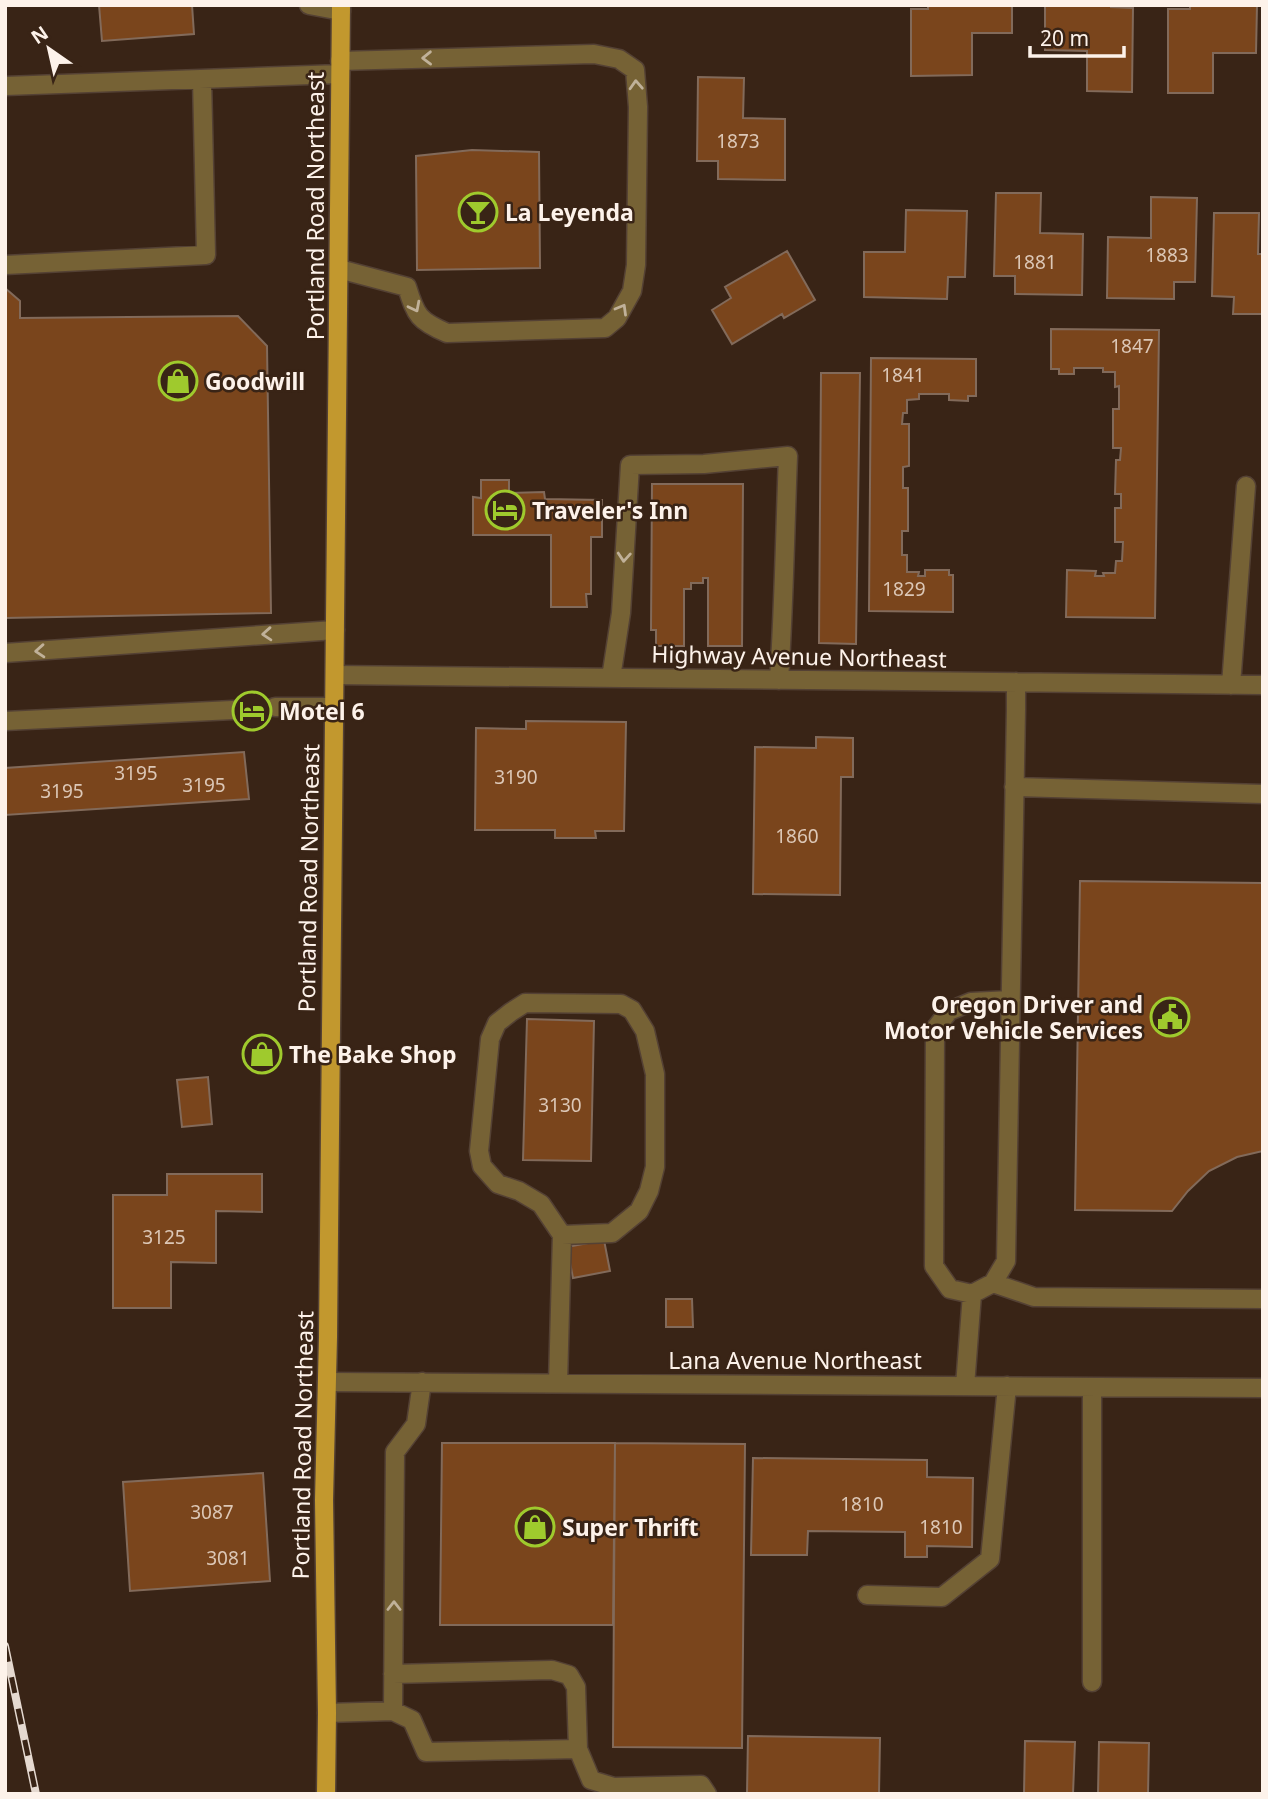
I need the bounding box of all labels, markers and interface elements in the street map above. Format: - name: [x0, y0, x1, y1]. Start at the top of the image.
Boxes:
- north arrow: [14, 14, 84, 84]
- scale bar: [1030, 14, 1124, 58]
- text: N: [26, 20, 53, 50]
- text: 20 m: [1040, 24, 1089, 52]
- one-way arrow: [421, 51, 432, 66]
- street label: Portland Road Northeast: [299, 72, 331, 340]
- one-way arrow: [629, 79, 644, 90]
- house number: 1873: [716, 128, 760, 154]
- bar icon: La Leyenda: [457, 191, 499, 233]
- place label: La Leyenda: [505, 196, 634, 228]
- house number: 1883: [1145, 242, 1189, 268]
- house number: 1881: [1013, 249, 1057, 275]
- one-way arrow: [407, 300, 421, 312]
- one-way arrow: [614, 304, 627, 316]
- house number: 1847: [1110, 333, 1154, 359]
- shop icon: Goodwill: [157, 360, 199, 402]
- house number: 1841: [881, 362, 925, 388]
- place label: Goodwill: [205, 365, 305, 397]
- hotel icon: Traveler's Inn: [484, 489, 526, 531]
- place label: Traveler's Inn: [532, 494, 688, 526]
- one-way arrow: [617, 552, 632, 563]
- house number: 1829: [882, 576, 926, 602]
- one-way arrow: [261, 627, 272, 642]
- street label: Highway Avenue Northeast: [651, 637, 947, 675]
- one-way arrow: [35, 643, 46, 658]
- hotel icon: Motel 6: [231, 690, 273, 732]
- place label: Motel 6: [279, 695, 365, 727]
- street label: Portland Road Northeast: [290, 743, 326, 1013]
- house number: 3195: [114, 760, 158, 786]
- house number: 3190: [494, 764, 538, 790]
- house number: 3195: [182, 772, 226, 798]
- house number: 3195: [40, 778, 84, 804]
- house number: 1860: [775, 823, 819, 849]
- place label: Oregon Driver and Motor Vehicle Services: [884, 988, 1143, 1046]
- public building icon: Oregon Driver and Motor Vehicle Services: [1149, 996, 1191, 1038]
- shop icon: The Bake Shop: [241, 1033, 283, 1075]
- place label: The Bake Shop: [289, 1038, 457, 1070]
- house number: 3130: [538, 1092, 582, 1118]
- house number: 3125: [142, 1224, 186, 1250]
- street label: Portland Road Northeast: [284, 1310, 320, 1580]
- street label: Lana Avenue Northeast: [668, 1344, 922, 1376]
- house number: 1810: [840, 1491, 884, 1517]
- house number: 3087: [190, 1499, 234, 1525]
- shop icon: Super Thrift: [514, 1506, 556, 1548]
- place label: Super Thrift: [562, 1511, 698, 1543]
- house number: 1810: [919, 1514, 963, 1540]
- house number: 3081: [206, 1545, 250, 1571]
- one-way arrow: [386, 1600, 402, 1611]

